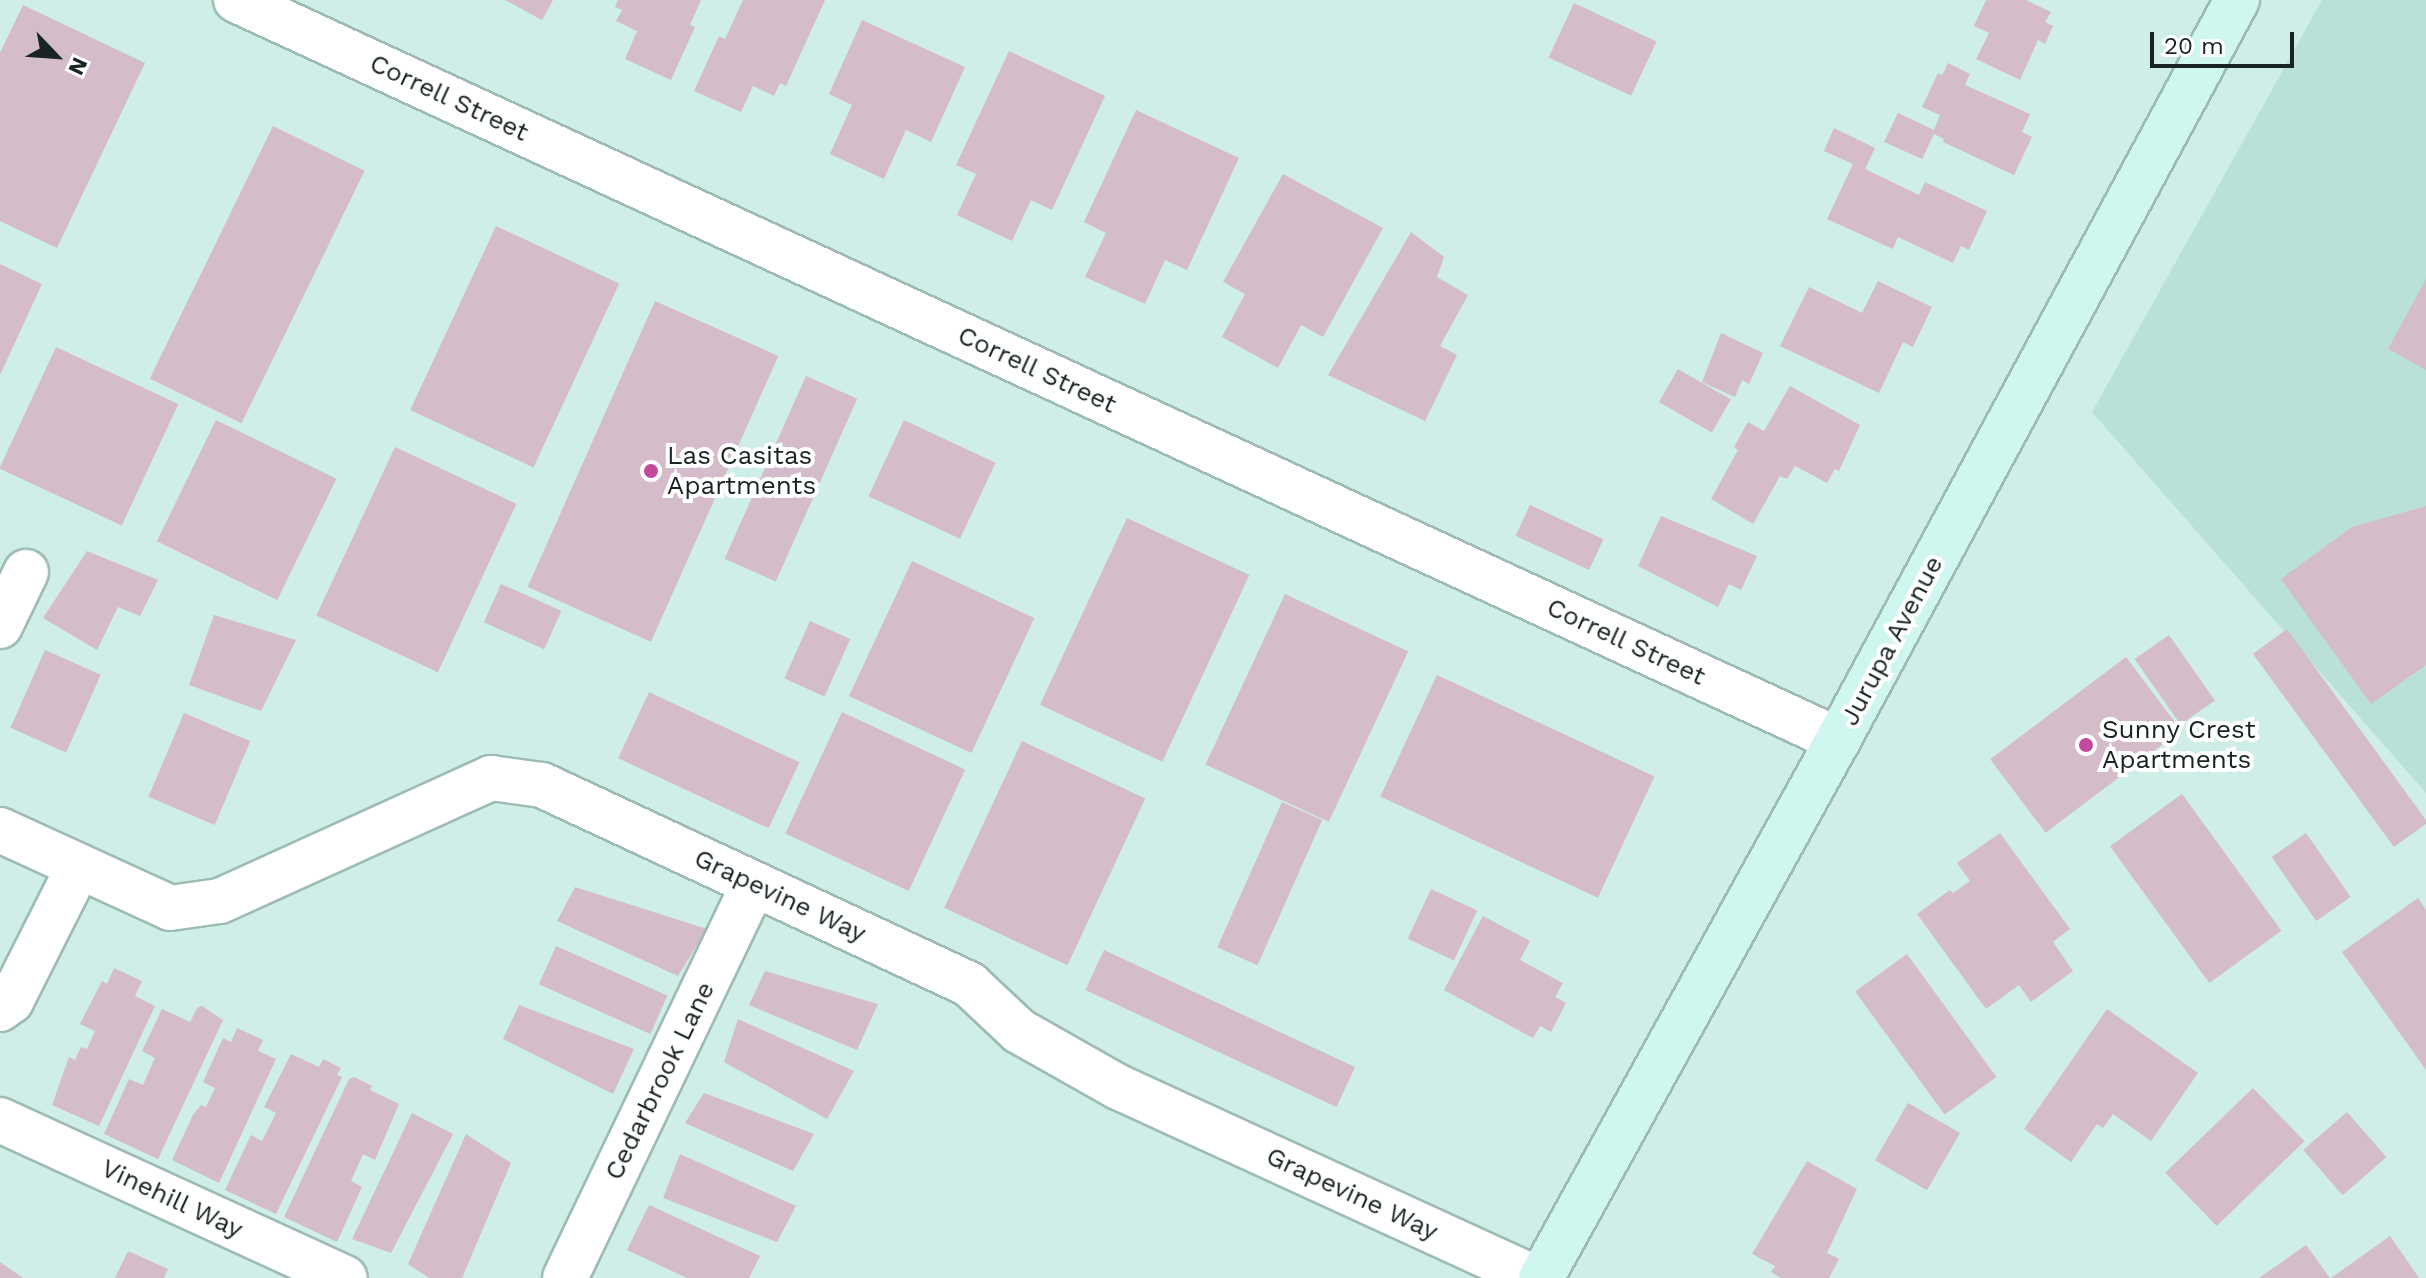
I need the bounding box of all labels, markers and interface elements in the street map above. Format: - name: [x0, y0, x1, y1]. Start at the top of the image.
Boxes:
- north arrow: [16, 16, 96, 96]
- scale bar: [2154, 16, 2298, 66]
- text: 20 m: [2164, 32, 2224, 60]
- street label: Correll Street: [364, 47, 534, 149]
- text: N: [63, 54, 93, 79]
- street label: Correll Street: [952, 319, 1122, 421]
- place label: Las Casitas Apartments: [667, 440, 816, 502]
- marker: Las Casitas Apartments: [642, 462, 660, 480]
- street label: Jurupa Avenue: [1834, 550, 1950, 732]
- street label: Correll Street: [1541, 591, 1711, 693]
- place label: Sunny Crest Apartments: [2102, 714, 2256, 776]
- marker: Sunny Crest Apartments: [2077, 736, 2095, 754]
- street label: Grapevine Way: [689, 842, 871, 950]
- street label: Cedarbrook Lane: [598, 977, 722, 1185]
- street label: Grapevine Way: [1261, 1140, 1443, 1248]
- street label: Vinehill Way: [96, 1152, 248, 1246]

